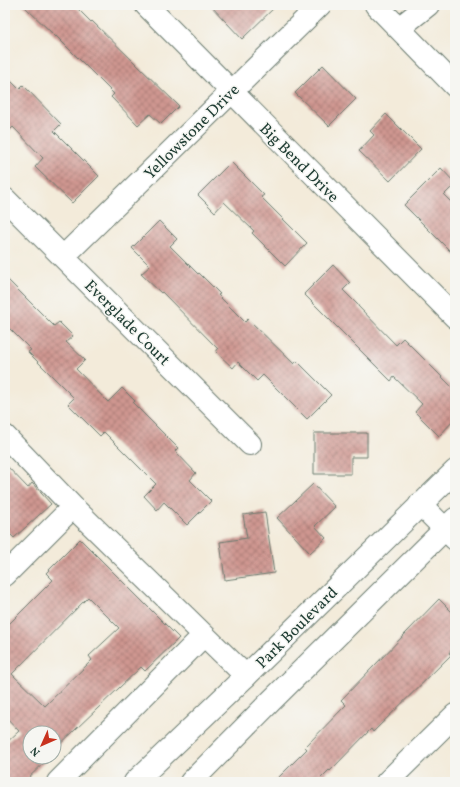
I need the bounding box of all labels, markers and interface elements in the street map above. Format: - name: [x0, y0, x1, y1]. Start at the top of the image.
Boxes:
- street label: Yellowstone Drive: [140, 80, 245, 185]
- street label: Big Bend Drive: [254, 119, 343, 208]
- street label: Everglade Court: [79, 276, 175, 371]
- street label: Park Boulevard: [252, 583, 343, 674]
- north arrow: [22, 725, 62, 765]
- text: N: [28, 743, 44, 759]

